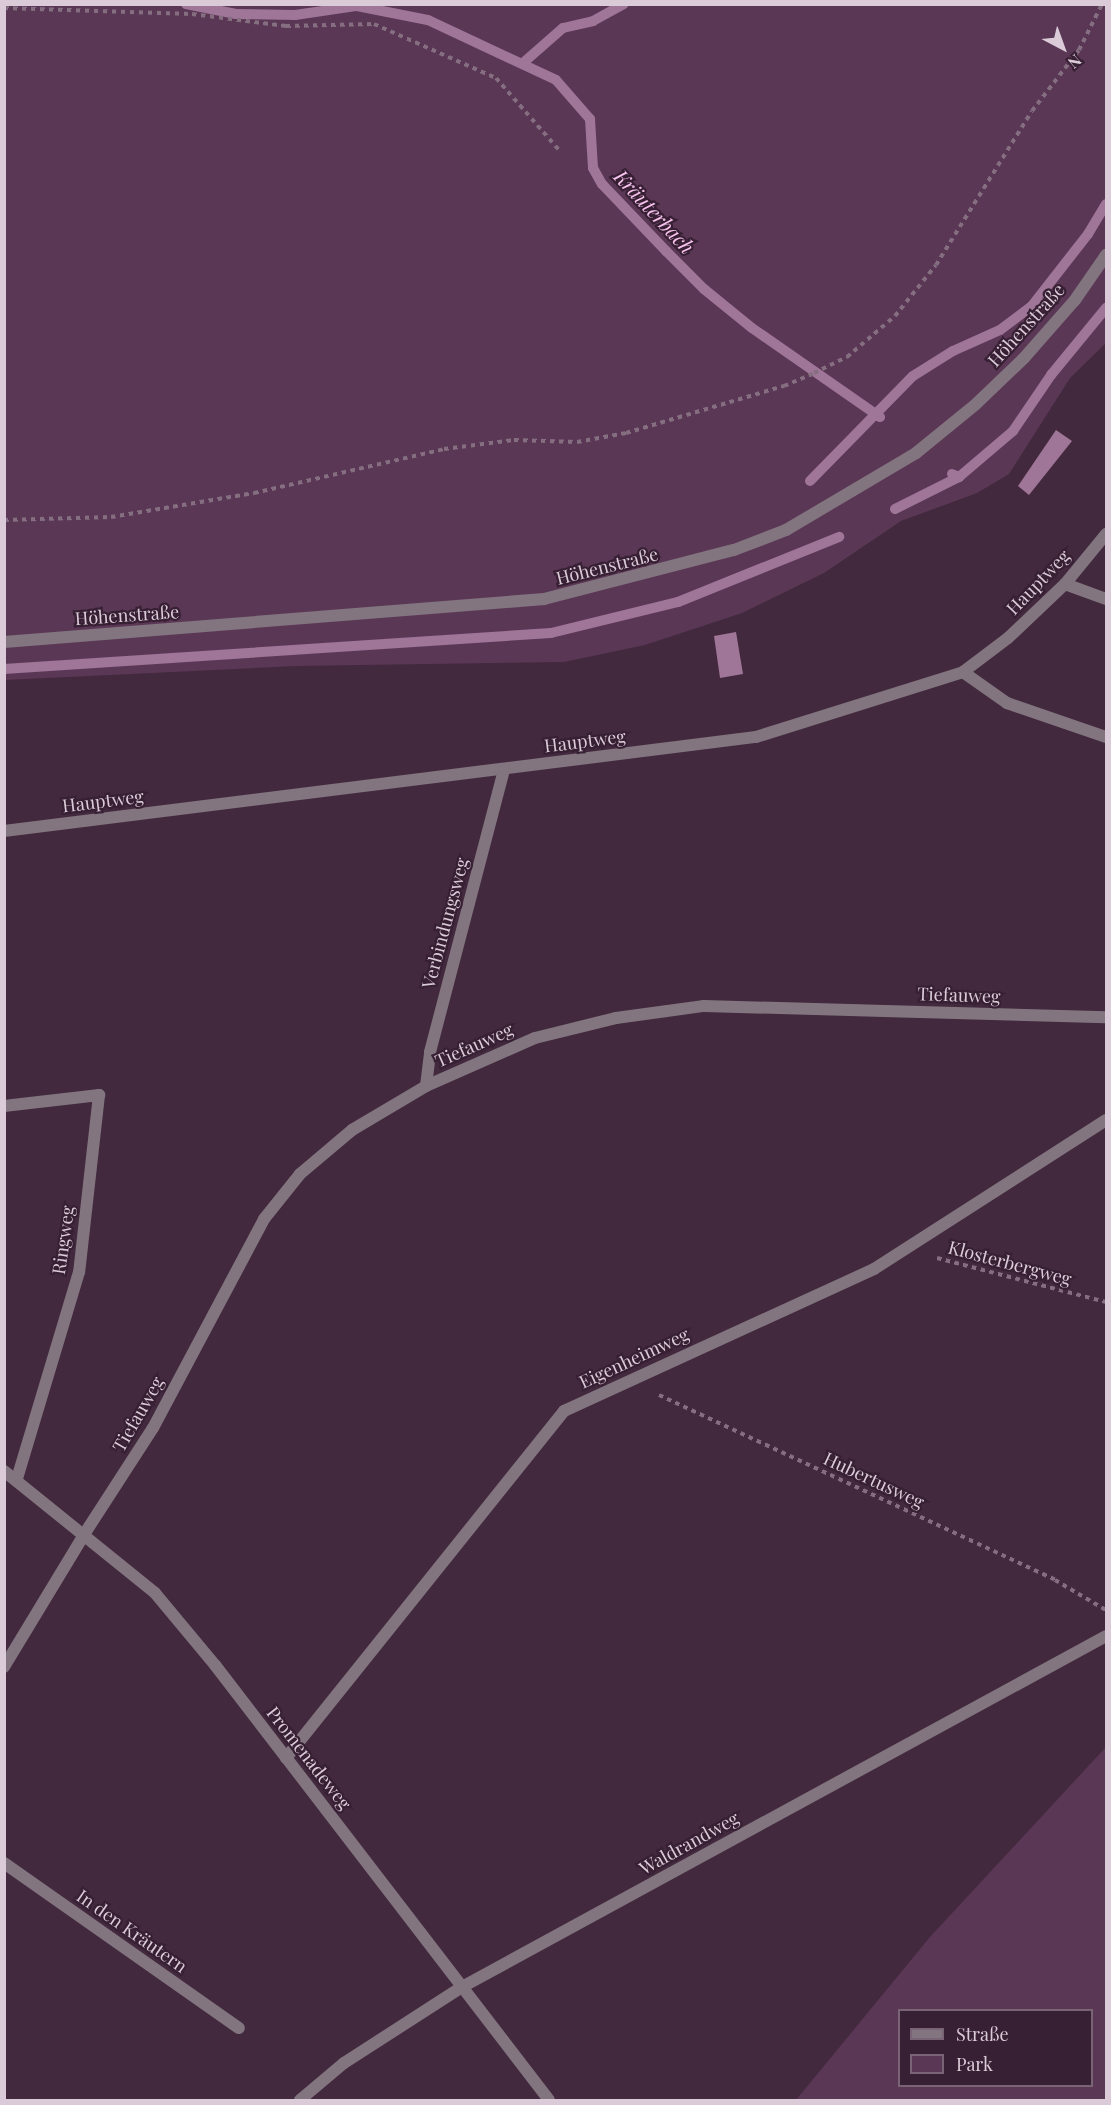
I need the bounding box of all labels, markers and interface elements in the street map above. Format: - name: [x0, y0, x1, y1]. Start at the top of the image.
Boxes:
- north arrow: [1033, 18, 1093, 78]
- text: N: [1064, 50, 1086, 74]
- water label: Kräuterbach: [610, 164, 700, 258]
- street label: Höhenstraße: [983, 279, 1069, 371]
- street label: Höhenstraße: [554, 543, 660, 589]
- street label: Hauptweg: [1002, 545, 1074, 619]
- street label: Höhenstraße: [74, 601, 180, 629]
- street label: Hauptweg: [543, 725, 627, 757]
- street label: Hauptweg: [61, 785, 145, 817]
- street label: Verbindungsweg: [417, 855, 473, 991]
- street label: Tiefauweg: [917, 983, 1001, 1007]
- street label: Tiefauweg: [432, 1018, 516, 1072]
- street label: Ringweg: [47, 1204, 79, 1276]
- street label: Klosterbergweg: [946, 1236, 1074, 1290]
- street label: Eigenheimweg: [576, 1323, 692, 1393]
- street label: Tiefauweg: [108, 1373, 168, 1455]
- street label: Hubertusweg: [820, 1447, 928, 1513]
- street label: Promenadeweg: [262, 1702, 356, 1814]
- street label: Waldrandweg: [636, 1807, 742, 1879]
- street label: In den Kräutern: [73, 1885, 191, 1977]
- legend: [898, 2009, 1093, 2087]
- text: Straße: [956, 2022, 1009, 2046]
- text: Park: [956, 2052, 993, 2076]

